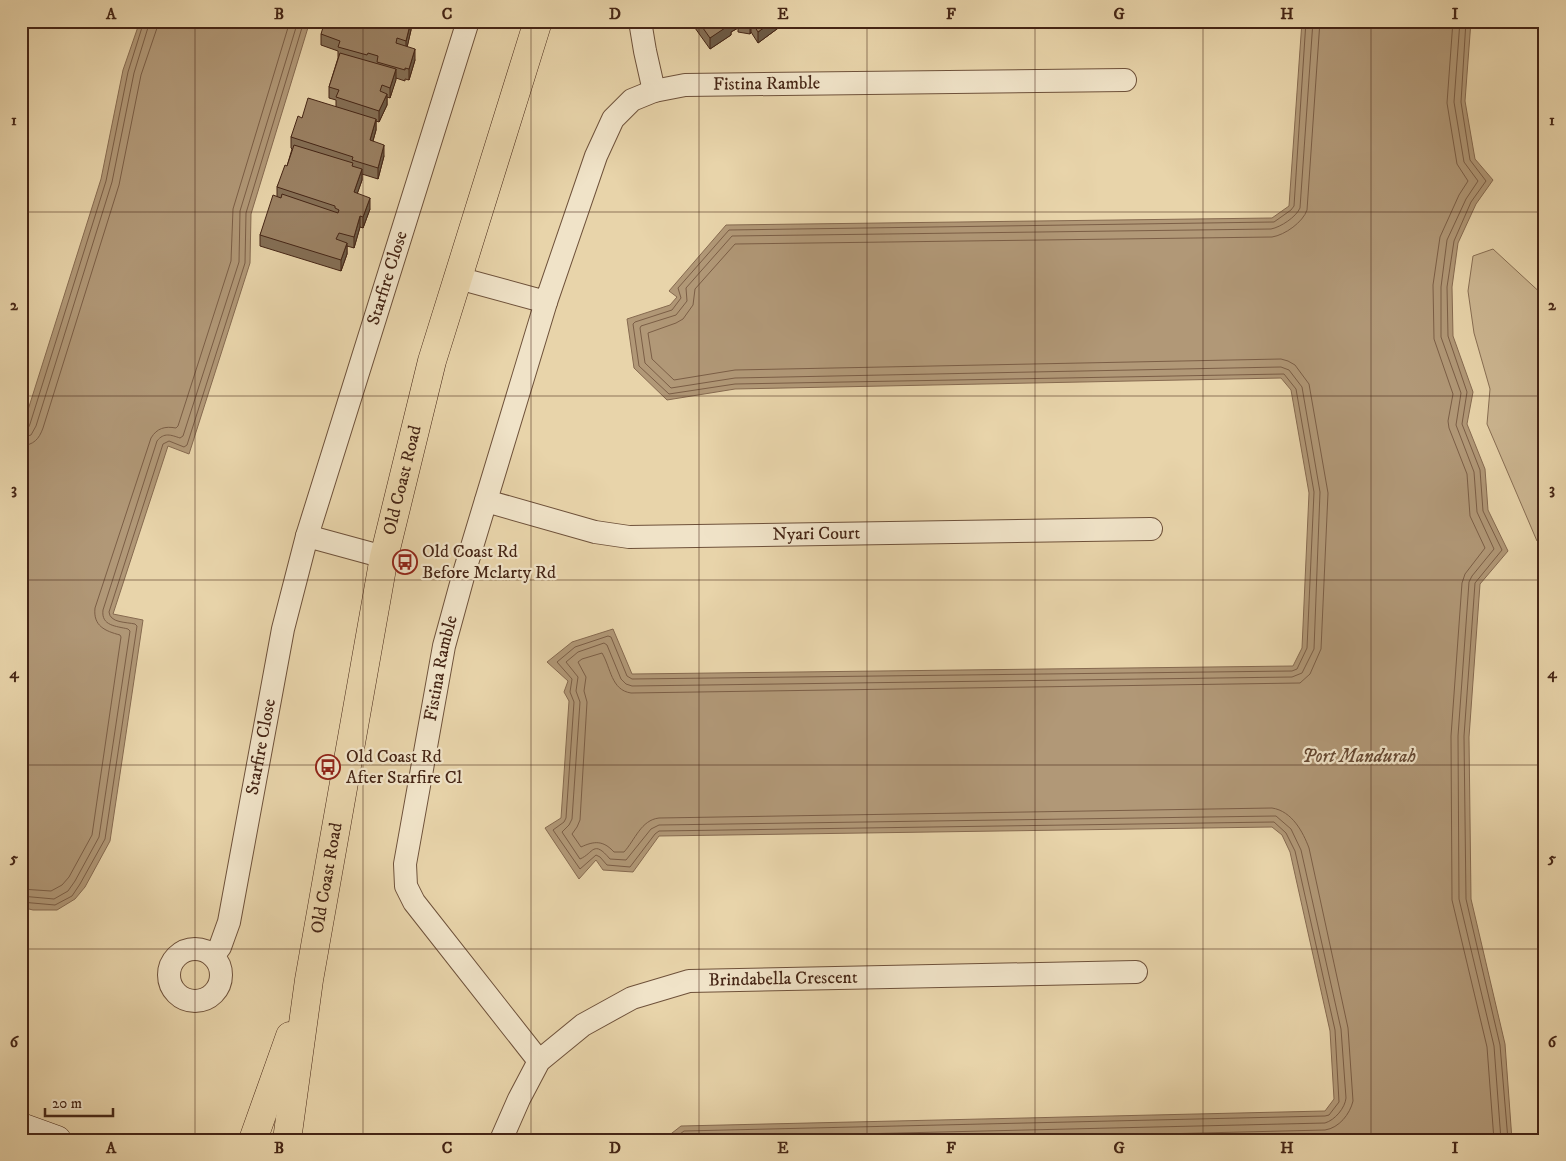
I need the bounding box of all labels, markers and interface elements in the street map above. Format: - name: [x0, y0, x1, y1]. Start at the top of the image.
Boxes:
- text: A: [105, 4, 117, 24]
- text: B: [274, 4, 284, 24]
- text: C: [442, 4, 452, 24]
- text: D: [609, 4, 621, 24]
- text: E: [777, 4, 789, 24]
- text: F: [946, 4, 956, 24]
- text: G: [1113, 4, 1125, 24]
- text: H: [1280, 4, 1294, 24]
- text: I: [1452, 4, 1459, 24]
- street label: Fistina Ramble: [713, 72, 820, 96]
- text: 1: [11, 110, 17, 130]
- text: 1: [1549, 110, 1555, 130]
- street label: Starfire Close: [363, 228, 413, 328]
- text: 2: [10, 295, 19, 315]
- text: 2: [1548, 295, 1557, 315]
- street label: Old Coast Road: [379, 423, 427, 537]
- text: 3: [11, 479, 17, 499]
- text: 3: [1549, 479, 1555, 499]
- street label: Nyari Court: [772, 522, 861, 546]
- place label: Old Coast Rd Before Mclarty Rd: [422, 541, 556, 584]
- bus stop icon: Old Coast Rd Before Mclarty Rd: [392, 549, 418, 575]
- street label: Fistina Ramble: [420, 613, 463, 723]
- text: 4: [8, 663, 19, 683]
- text: 4: [1546, 663, 1557, 683]
- street label: Starfire Close: [242, 697, 281, 797]
- water label: Port Mandurah: [1302, 745, 1416, 768]
- place label: Old Coast Rd After Starfire Cl: [346, 746, 463, 789]
- bus stop icon: Old Coast Rd After Starfire Cl: [315, 754, 341, 780]
- street label: Old Coast Road: [306, 821, 348, 935]
- text: 5: [9, 848, 18, 868]
- text: 5: [1547, 848, 1556, 868]
- street label: Brindabella Crescent: [708, 967, 858, 992]
- text: 6: [10, 1032, 20, 1052]
- text: 6: [1548, 1032, 1558, 1052]
- scale bar: [45, 1086, 112, 1118]
- text: 20 m: [52, 1094, 82, 1113]
- text: A: [105, 1138, 117, 1158]
- text: B: [274, 1138, 284, 1158]
- text: C: [442, 1138, 452, 1158]
- text: D: [609, 1138, 621, 1158]
- text: E: [777, 1138, 789, 1158]
- text: F: [946, 1138, 956, 1158]
- text: G: [1113, 1138, 1125, 1158]
- text: H: [1280, 1138, 1294, 1158]
- text: I: [1452, 1138, 1459, 1158]

